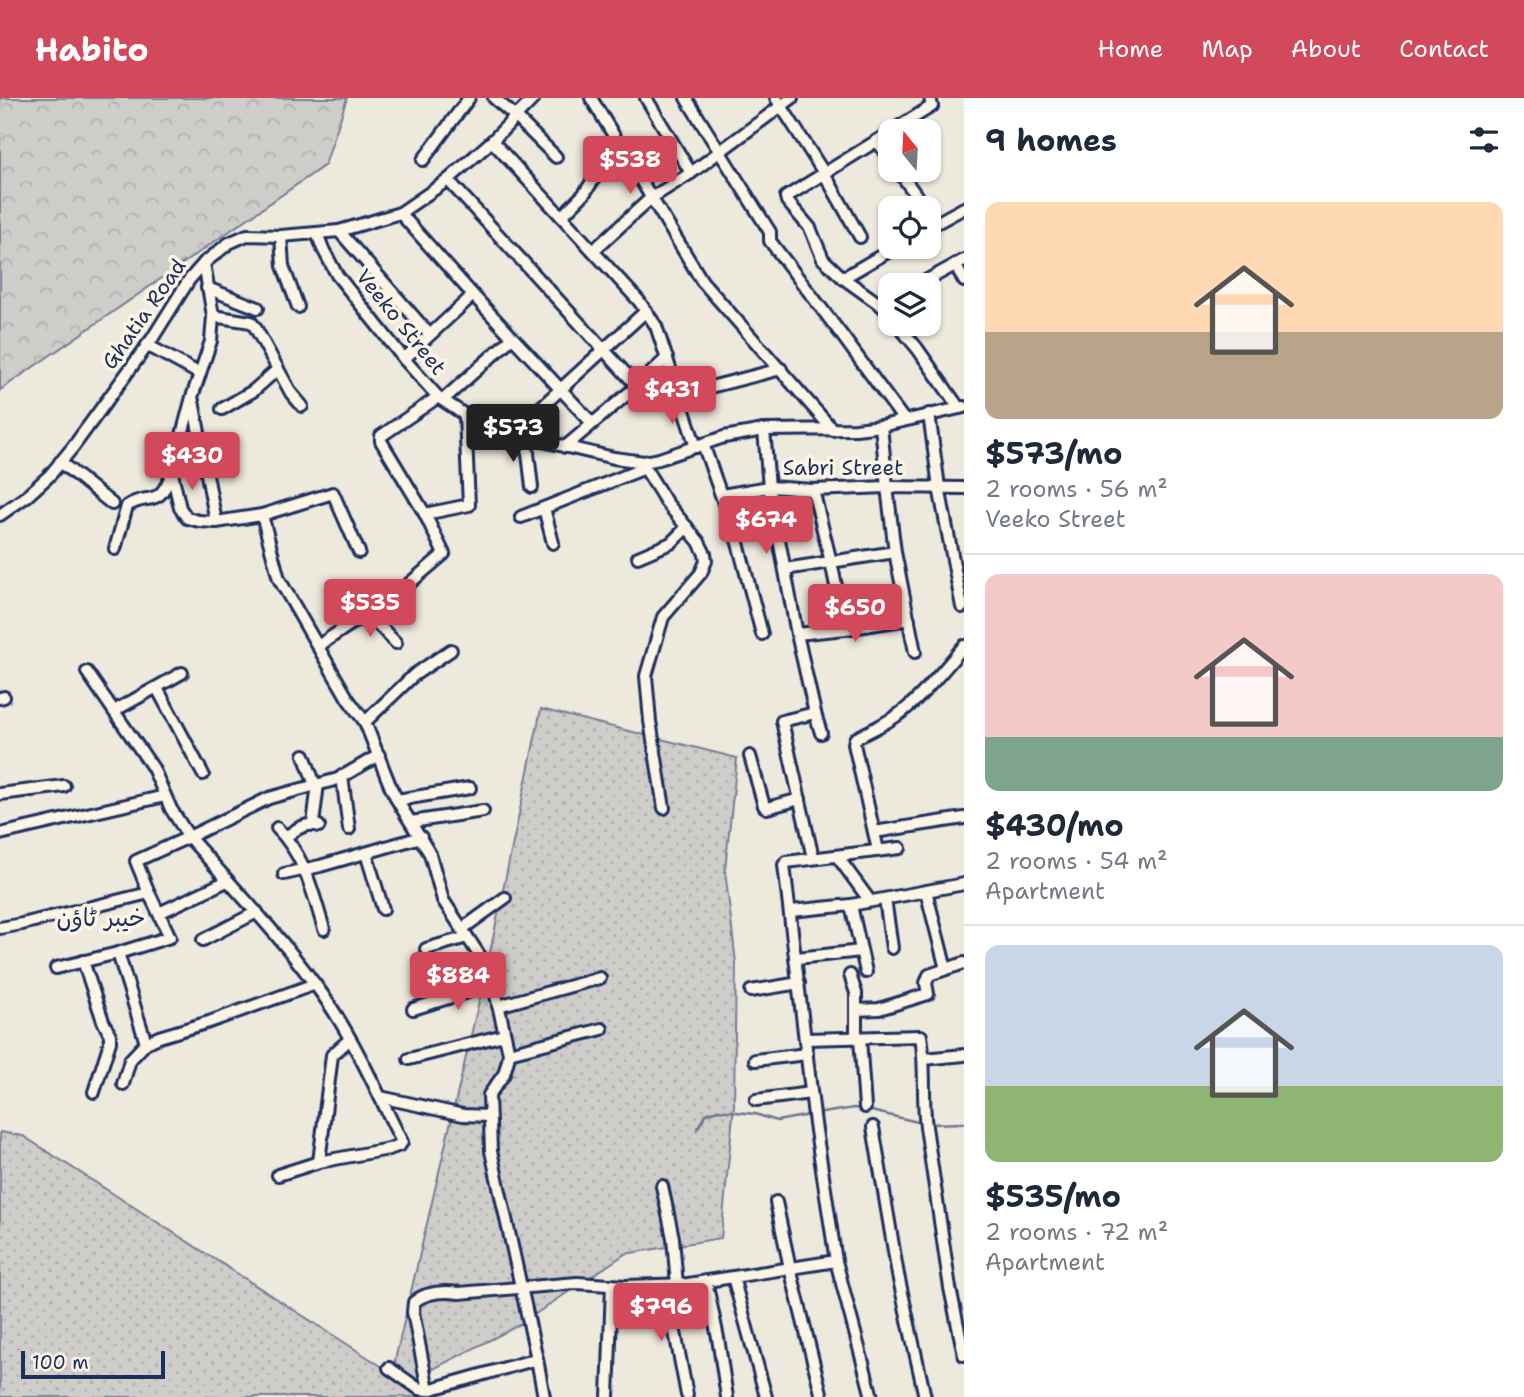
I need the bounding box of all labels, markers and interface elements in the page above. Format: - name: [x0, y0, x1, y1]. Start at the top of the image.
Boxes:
- text: Habito: [35, 27, 149, 72]
- text: Home: [1097, 33, 1163, 65]
- text: Map: [1201, 33, 1253, 65]
- text: About: [1291, 33, 1361, 65]
- text: Contact: [1399, 33, 1489, 65]
- north arrow: [878, 119, 942, 182]
- map controls: [878, 119, 941, 336]
- text: 9 homes: [985, 120, 1117, 161]
- icon: filters: [1465, 121, 1503, 159]
- pin: $538: [589, 136, 671, 196]
- text: $538: [599, 144, 661, 174]
- button: locate: [878, 196, 941, 259]
- icon: home: [1181, 247, 1307, 373]
- street label: Ghatia Road: [96, 253, 192, 375]
- street label: Veeko Street: [350, 263, 452, 381]
- button: layers: [878, 273, 941, 336]
- pin: $431: [631, 366, 713, 426]
- text: $431: [644, 374, 700, 404]
- pin: $573: [472, 404, 554, 464]
- text: $573: [482, 412, 544, 442]
- pin: $430: [151, 432, 233, 492]
- text: $573/mo: [985, 433, 1122, 474]
- text: $430: [161, 440, 223, 470]
- street label: Sabri Street: [783, 454, 903, 482]
- text: 2 rooms · 56 m²: [985, 474, 1168, 504]
- pin: $674: [725, 496, 807, 556]
- text: $674: [735, 504, 797, 534]
- text: Veeko Street: [985, 504, 1126, 534]
- pin: $535: [329, 580, 411, 639]
- pin: $650: [814, 584, 896, 644]
- text: $535: [340, 587, 400, 617]
- text: $650: [824, 592, 886, 622]
- icon: home: [1181, 619, 1307, 745]
- text: $430/mo: [985, 805, 1124, 846]
- text: 2 rooms · 54 m²: [985, 846, 1168, 876]
- text: Apartment: [985, 876, 1105, 906]
- district label: خیبر ٹاؤن: [57, 902, 145, 934]
- pin: $884: [417, 953, 499, 1012]
- text: $884: [426, 960, 490, 990]
- icon: home: [1181, 990, 1307, 1116]
- text: $535/mo: [985, 1176, 1121, 1217]
- text: 2 rooms · 72 m²: [985, 1217, 1168, 1247]
- text: Apartment: [985, 1247, 1105, 1277]
- pin: $796: [620, 1284, 702, 1343]
- text: $796: [629, 1291, 693, 1321]
- scale bar: [21, 1348, 164, 1380]
- text: 100 m: [32, 1350, 89, 1375]

